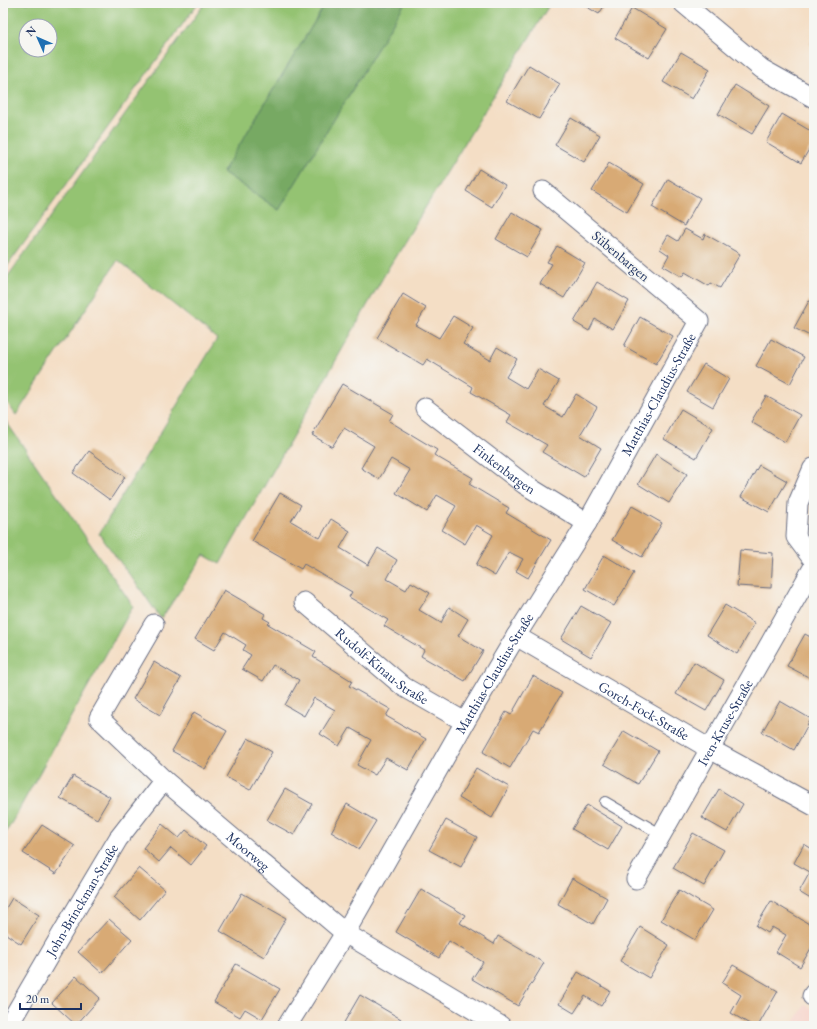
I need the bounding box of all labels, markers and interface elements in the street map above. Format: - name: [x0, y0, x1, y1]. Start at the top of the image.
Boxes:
- north arrow: [18, 18, 58, 58]
- text: N: [23, 23, 39, 39]
- street label: Sübenbargen: [588, 227, 654, 286]
- street label: Matthias-Claudius-Straße: [617, 329, 700, 459]
- street label: Finkenbargen: [470, 439, 539, 498]
- street label: Matthias-Claudius-Straße: [451, 609, 537, 737]
- street label: Rudolf-Kinau-Straße: [332, 624, 432, 708]
- street label: Iven-Kruse-Straße: [693, 676, 757, 769]
- street label: Gorch-Fock-Straße: [595, 677, 693, 744]
- street label: Moorweg: [223, 828, 274, 875]
- street label: John-Brinckman-Straße: [41, 840, 122, 960]
- scale bar: [20, 985, 81, 1011]
- text: 20 m: [26, 991, 50, 1007]

